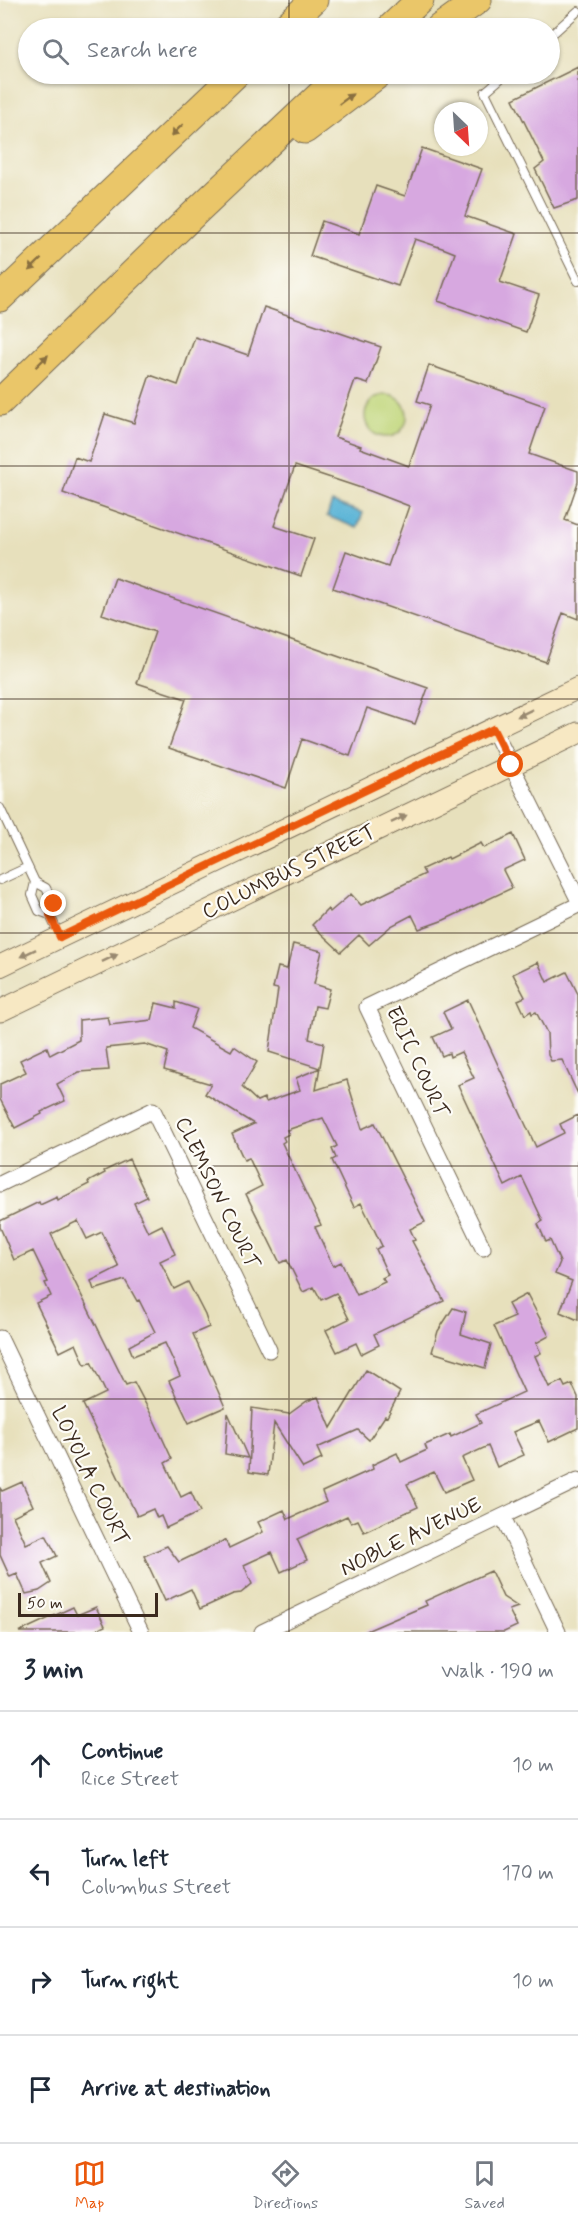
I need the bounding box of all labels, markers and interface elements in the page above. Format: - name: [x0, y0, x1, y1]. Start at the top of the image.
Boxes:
- search box: [18, 18, 560, 84]
- icon: search: [39, 35, 72, 68]
- text: Search here: [87, 37, 198, 65]
- one-way arrow: [337, 93, 353, 105]
- north arrow: [434, 102, 488, 156]
- one-way arrow: [170, 123, 184, 137]
- one-way arrow: [28, 258, 43, 272]
- one-way arrow: [34, 355, 49, 368]
- one-way arrow: [517, 709, 534, 718]
- route start: [497, 751, 523, 777]
- one-way arrow: [390, 815, 407, 824]
- street label: COLUMBUS STREET: [198, 818, 380, 926]
- route end: [40, 890, 66, 916]
- one-way arrow: [19, 947, 37, 957]
- one-way arrow: [101, 953, 118, 963]
- street label: ERIC COURT: [379, 1002, 455, 1123]
- street label: CLEMSON COURT: [168, 1112, 266, 1274]
- street label: LOYOLA COURT: [44, 1402, 136, 1550]
- street label: NOBLE AVENUE: [336, 1491, 486, 1583]
- scale bar: [18, 1590, 158, 1618]
- text: 50 m: [27, 1593, 63, 1614]
- text: 3 min: [24, 1654, 84, 1688]
- text: Walk · 190 m: [441, 1658, 554, 1685]
- text: Continue: [81, 1738, 163, 1766]
- icon: ahead: [24, 1749, 57, 1782]
- text: 10 m: [512, 1752, 554, 1779]
- text: Rice Street: [81, 1766, 179, 1793]
- text: Turn left: [81, 1846, 169, 1874]
- icon: left: [24, 1857, 57, 1890]
- text: 170 m: [502, 1860, 554, 1887]
- text: Columbus Street: [81, 1874, 231, 1901]
- icon: right: [24, 1965, 57, 1998]
- text: Turn right: [81, 1967, 179, 1995]
- text: 10 m: [512, 1968, 554, 1995]
- icon: arrive: [24, 2073, 57, 2106]
- text: Arrive at destination: [81, 2075, 271, 2103]
- tab: Map: [73, 2157, 106, 2214]
- tab: Directions: [252, 2157, 318, 2214]
- tab: Saved: [464, 2157, 505, 2214]

